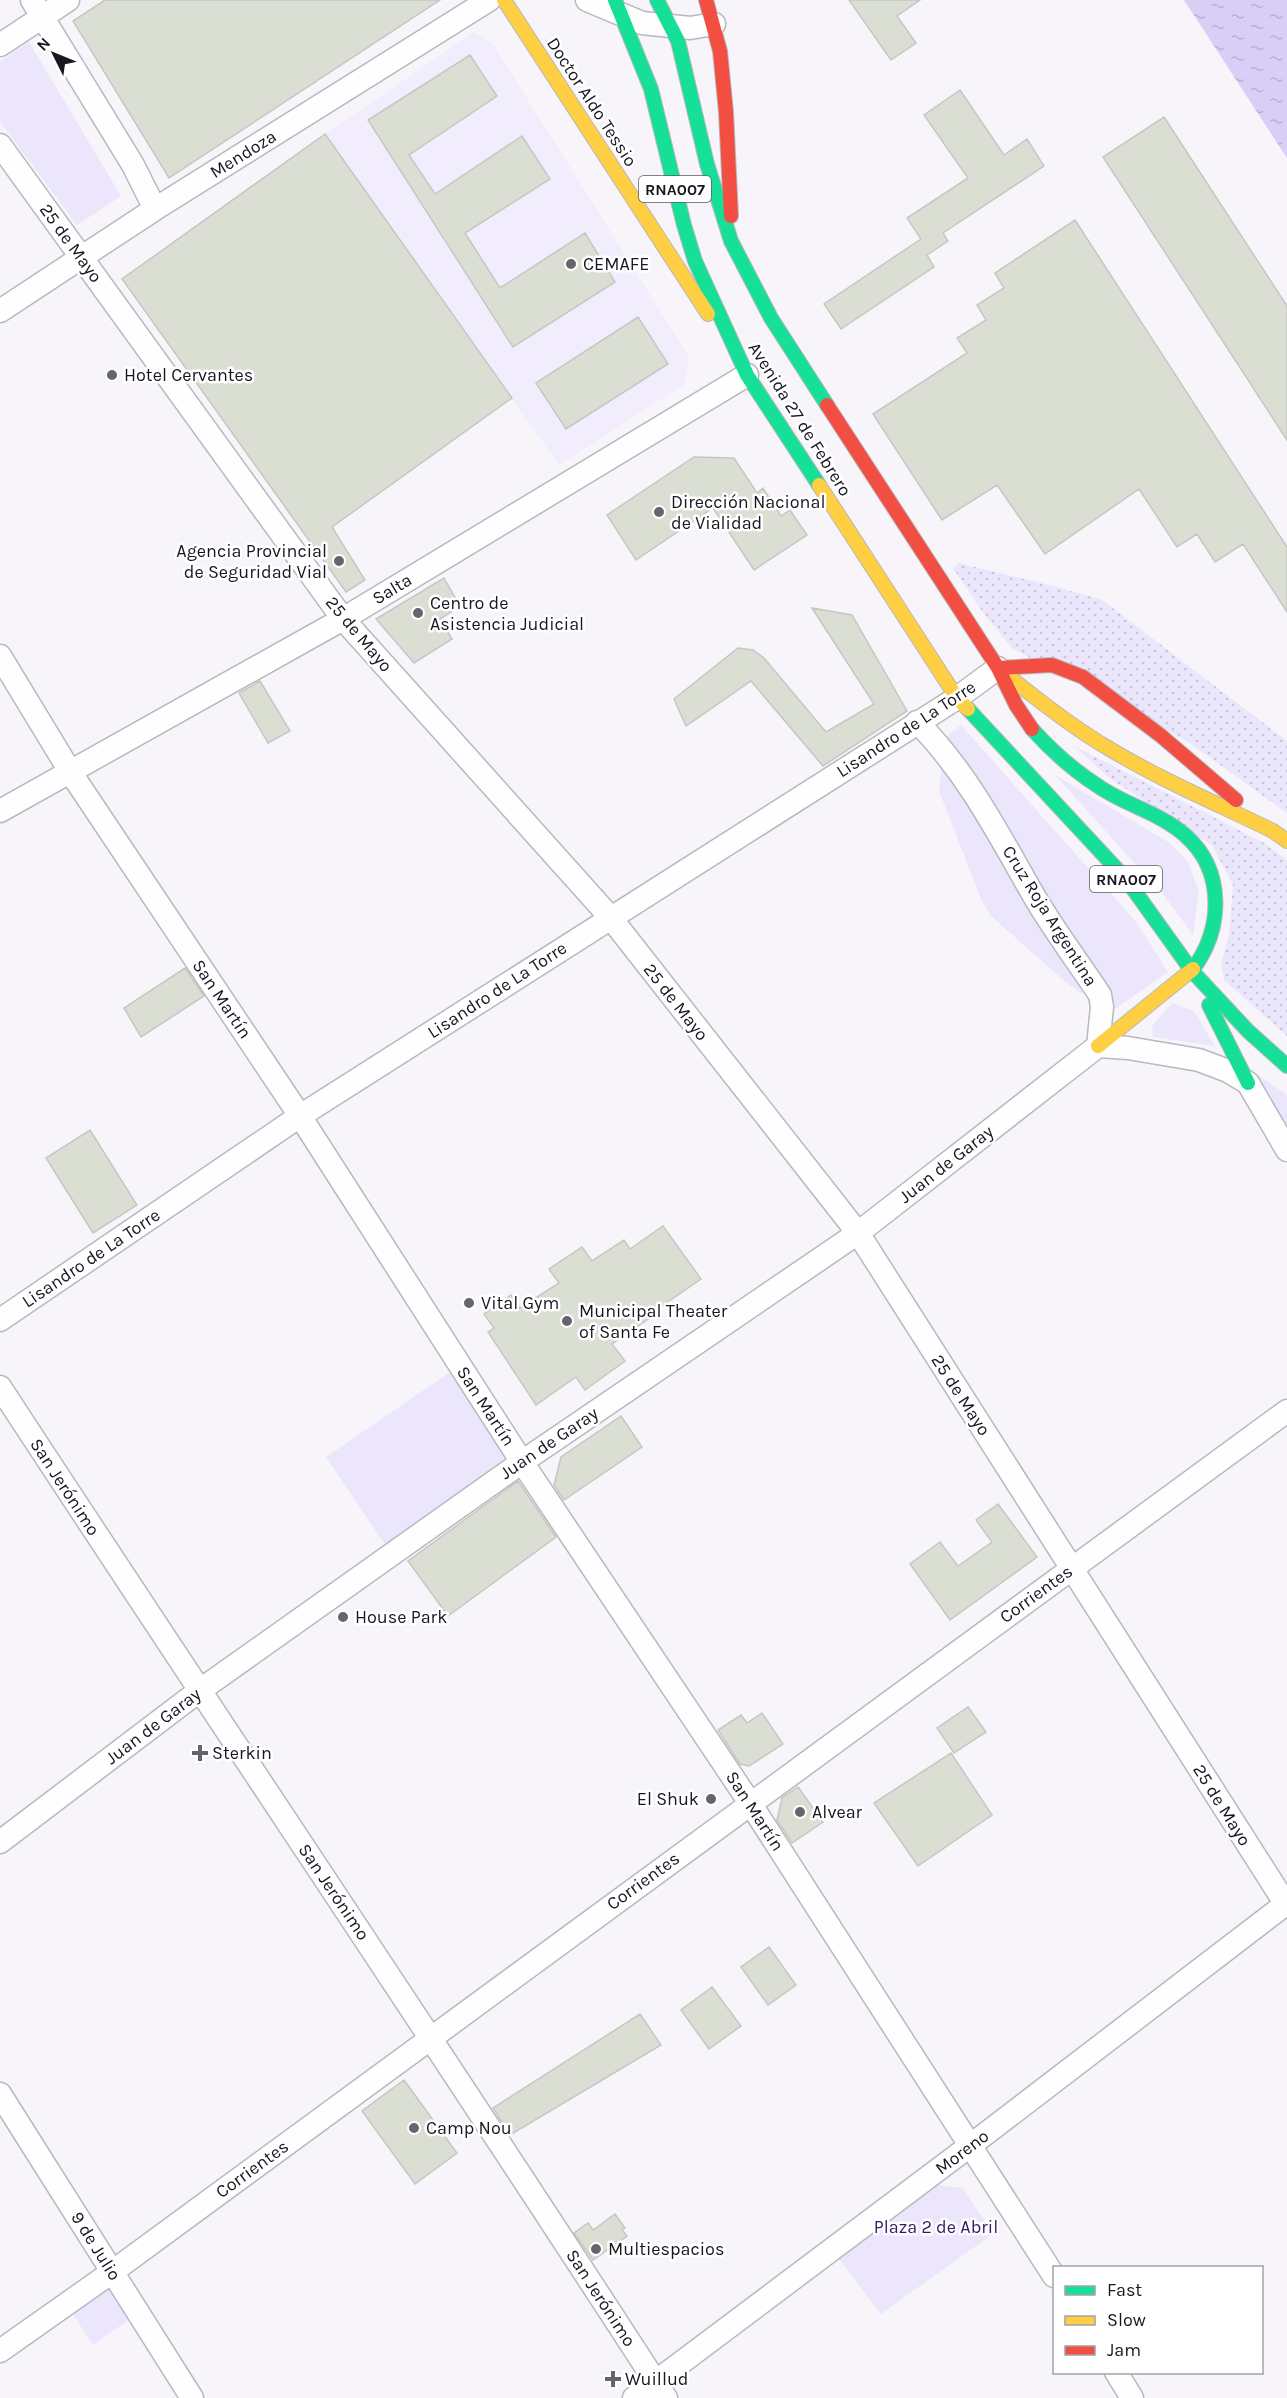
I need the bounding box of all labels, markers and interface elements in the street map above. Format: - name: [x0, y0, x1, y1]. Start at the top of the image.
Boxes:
- north arrow: [24, 24, 84, 84]
- text: N: [33, 33, 54, 55]
- street label: Doctor Aldo Tessio: [542, 33, 642, 171]
- street label: Mendoza: [206, 125, 280, 183]
- road number: RNA007: [639, 176, 711, 202]
- street label: 25 de Mayo: [35, 199, 107, 287]
- place label: CEMAFE: [583, 253, 649, 275]
- marker: CEMAFE: [564, 257, 578, 271]
- street label: Avenida 27 de Febrero: [744, 338, 856, 500]
- place label: Hotel Cervantes: [124, 364, 253, 386]
- marker: Hotel Cervantes: [105, 368, 119, 382]
- place label: Dirección Nacional de Vialidad: [671, 491, 825, 534]
- marker: Dirección Nacional de Vialidad: [652, 505, 666, 519]
- place label: Agencia Provincial de Seguridad Vial: [176, 540, 327, 583]
- marker: Agencia Provincial de Seguridad Vial: [332, 554, 346, 568]
- street label: Salta: [368, 569, 416, 609]
- street label: 25 de Mayo: [321, 592, 397, 676]
- place label: Centro de Asistencia Judicial: [430, 592, 584, 635]
- marker: Centro de Asistencia Judicial: [411, 606, 425, 620]
- street label: Lisandro de La Torre: [832, 676, 980, 782]
- street label: Cruz Roja Argentina: [998, 842, 1102, 990]
- road number: RNA007: [1090, 866, 1162, 892]
- street label: Lisandro de La Torre: [423, 937, 571, 1043]
- street label: San Martín: [188, 955, 256, 1043]
- street label: 25 de Mayo: [639, 959, 713, 1045]
- street label: Juan de Garay: [894, 1120, 998, 1208]
- street label: Lisandro de La Torre: [18, 1204, 164, 1312]
- place label: Vital Gym: [481, 1292, 559, 1314]
- marker: Vital Gym: [462, 1296, 476, 1310]
- place label: Municipal Theater of Santa Fe: [579, 1300, 728, 1343]
- marker: Municipal Theater of Santa Fe: [560, 1314, 574, 1328]
- street label: 25 de Mayo: [927, 1350, 995, 1440]
- street label: San Martín: [452, 1362, 520, 1450]
- street label: Juan de Garay: [496, 1402, 603, 1484]
- street label: San Jerónimo: [25, 1434, 105, 1540]
- street label: Corrientes: [995, 1560, 1077, 1628]
- place label: House Park: [355, 1606, 447, 1628]
- marker: House Park: [336, 1610, 350, 1624]
- street label: Juan de Garay: [101, 1683, 206, 1769]
- place label: Sterkin: [212, 1742, 272, 1764]
- marker: Sterkin: [193, 1746, 207, 1760]
- street label: 25 de Mayo: [1188, 1760, 1256, 1850]
- street label: San Martín: [721, 1767, 789, 1855]
- place label: El Shuk: [637, 1788, 699, 1810]
- marker: El Shuk: [704, 1792, 718, 1806]
- place label: Alvear: [812, 1801, 863, 1823]
- marker: Alvear: [793, 1805, 807, 1819]
- street label: San Jerónimo: [294, 1840, 374, 1944]
- street label: Corrientes: [602, 1847, 684, 1915]
- place label: Camp Nou: [426, 2117, 512, 2139]
- marker: Camp Nou: [407, 2121, 421, 2135]
- street label: Moreno: [931, 2125, 993, 2179]
- street label: Corrientes: [211, 2135, 293, 2203]
- street label: 9 de Julio: [66, 2207, 126, 2285]
- park label: Plaza 2 de Abril: [874, 2216, 998, 2238]
- place label: Multiespacios: [608, 2238, 724, 2260]
- marker: Multiespacios: [589, 2242, 603, 2256]
- street label: San Jerónimo: [561, 2245, 641, 2351]
- legend: [1053, 2266, 1263, 2374]
- text: Fast: [1107, 2279, 1142, 2301]
- text: Slow: [1107, 2309, 1146, 2331]
- text: Jam: [1107, 2339, 1141, 2361]
- place label: Wuillud: [625, 2368, 689, 2390]
- marker: Wuillud: [606, 2372, 620, 2386]

